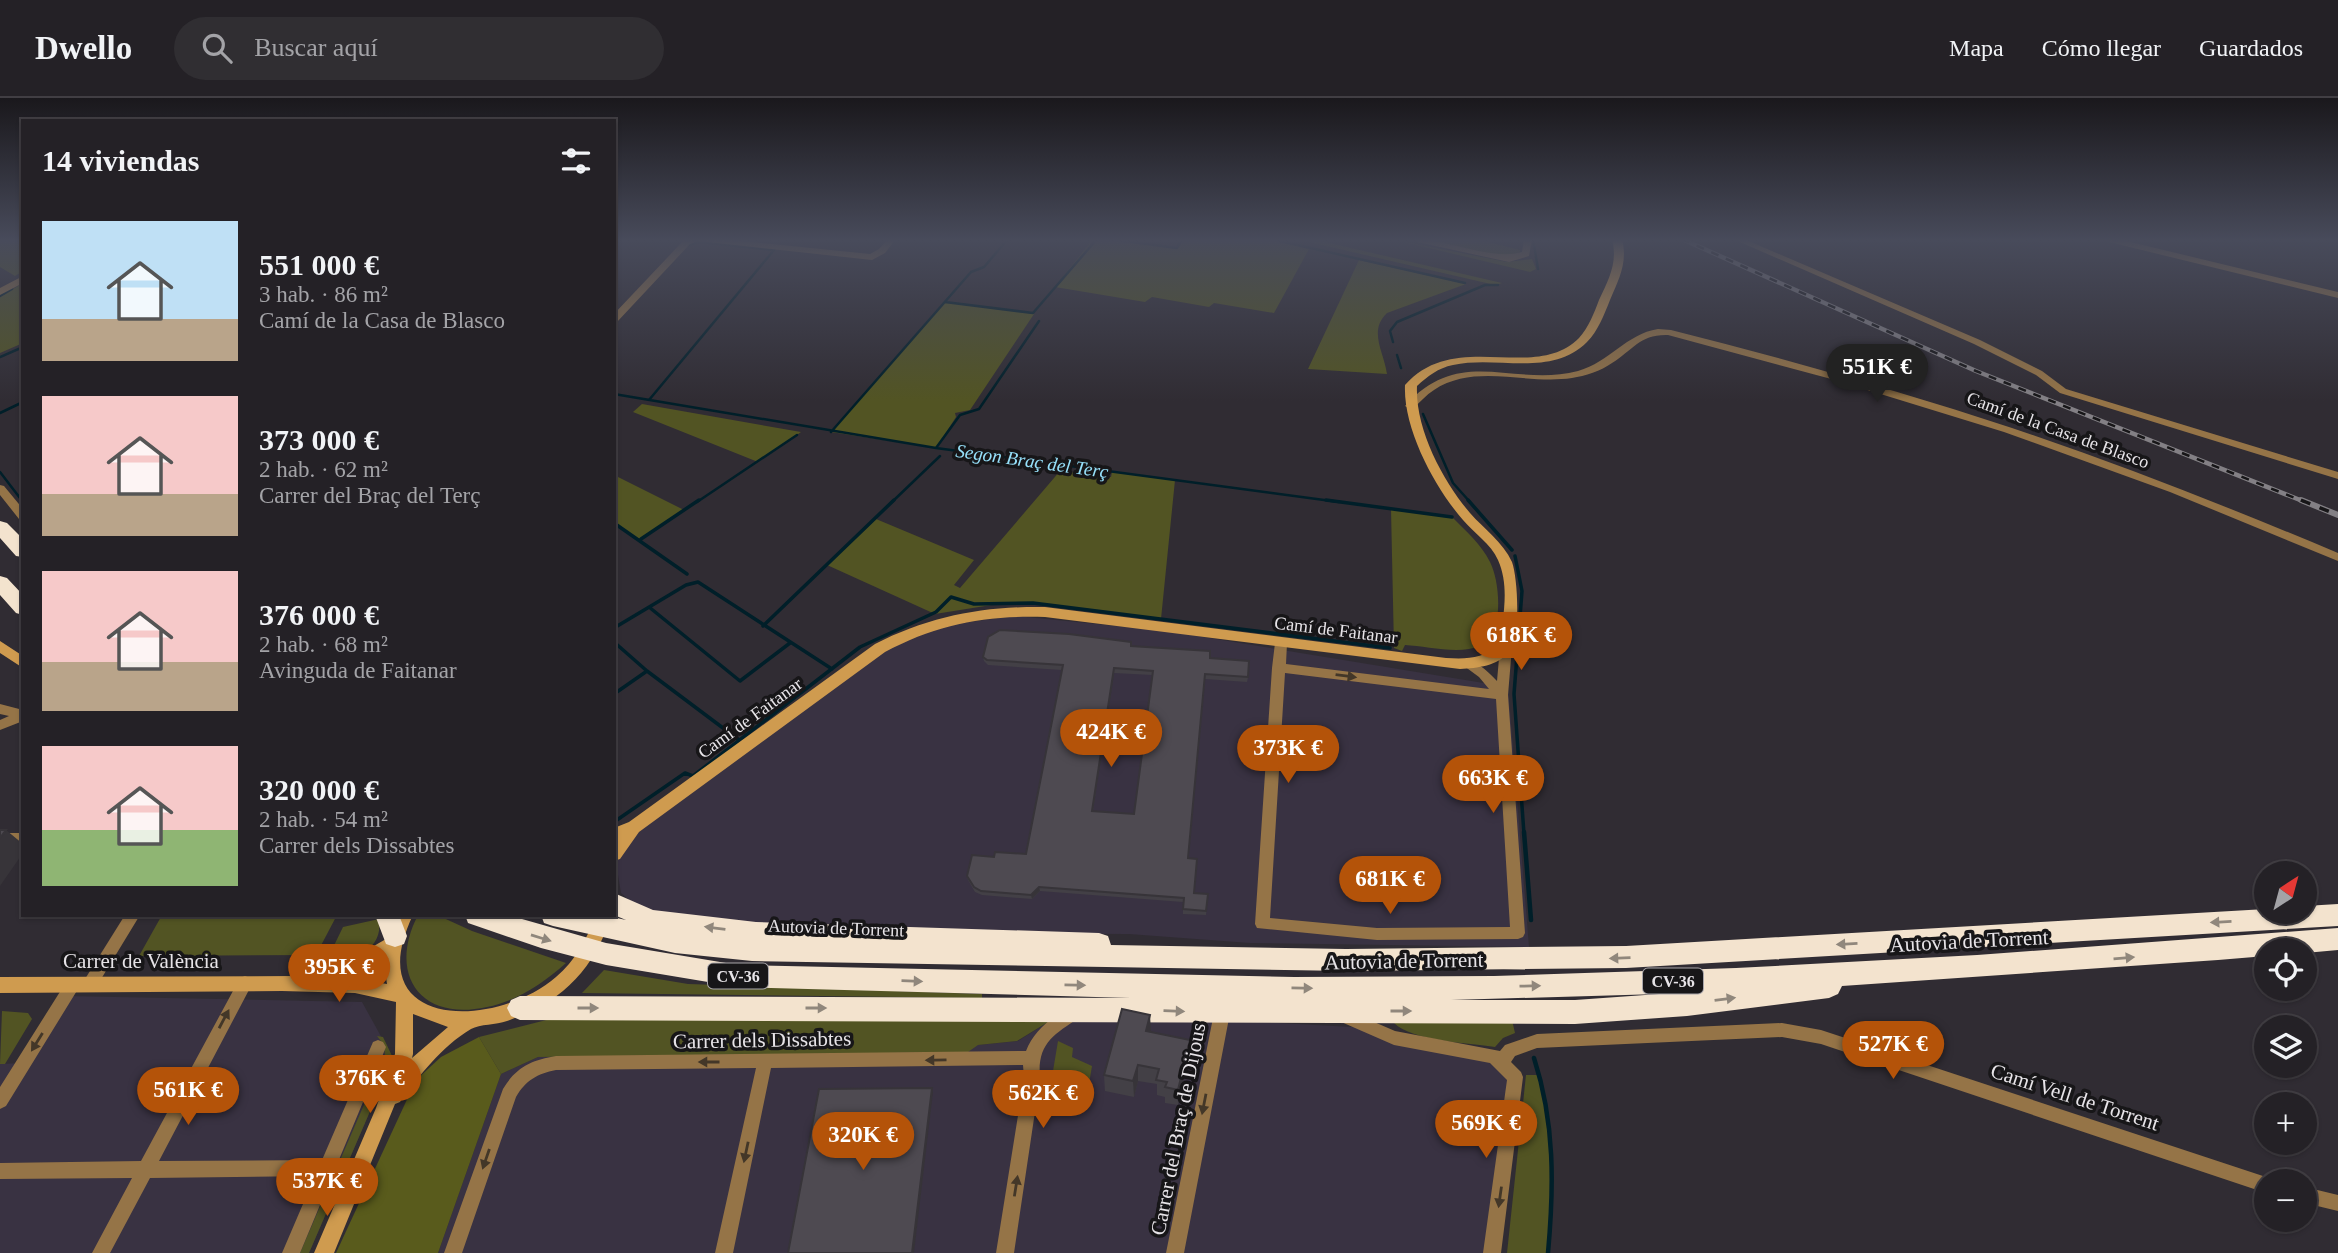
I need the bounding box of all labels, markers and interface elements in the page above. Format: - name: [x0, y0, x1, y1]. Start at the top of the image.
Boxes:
- search box: [174, 17, 664, 80]
- icon: search: [198, 29, 236, 67]
- text: Dwello: [35, 30, 132, 66]
- text: Buscar aquí: [254, 33, 378, 62]
- text: Mapa: [1949, 35, 2004, 61]
- text: Cómo llegar: [2042, 35, 2161, 61]
- text: Guardados: [2199, 35, 2303, 61]
- icon: filters: [557, 142, 595, 180]
- text: 14 viviendas: [42, 144, 200, 177]
- text: 551 000 €: [259, 248, 379, 281]
- icon: home: [98, 249, 182, 333]
- text: 3 hab. · 86 m²: [259, 282, 388, 307]
- text: Camí de la Casa de Blasco: [259, 308, 505, 333]
- pin: 551K €: [1820, 344, 1934, 404]
- text: 551K €: [1842, 354, 1912, 379]
- street label: Camí de la Casa de Blasco: [1964, 388, 2152, 472]
- text: 373 000 €: [259, 423, 379, 456]
- icon: home: [98, 424, 182, 508]
- water label: Segon Braç del Terç: [954, 440, 1110, 482]
- text: 2 hab. · 62 m²: [259, 457, 388, 482]
- text: Carrer del Braç del Terç: [259, 483, 480, 508]
- text: 376 000 €: [259, 598, 379, 631]
- icon: home: [98, 599, 182, 683]
- pin: 618K €: [1464, 612, 1578, 672]
- street label: Camí de Faitanar: [1273, 613, 1399, 647]
- text: 618K €: [1486, 622, 1556, 647]
- text: 2 hab. · 68 m²: [259, 632, 388, 657]
- text: Avinguda de Faitanar: [259, 658, 457, 683]
- one-way arrow: [1335, 671, 1357, 682]
- street label: Camí de Faitanar: [694, 673, 806, 763]
- pin: 424K €: [1054, 710, 1168, 769]
- text: 424K €: [1076, 719, 1146, 744]
- pin: 373K €: [1231, 726, 1345, 785]
- text: 373K €: [1253, 735, 1323, 760]
- pin: 663K €: [1436, 756, 1550, 815]
- text: 663K €: [1458, 765, 1528, 790]
- text: 320 000 €: [259, 773, 379, 806]
- icon: home: [98, 774, 182, 858]
- text: 2 hab. · 54 m²: [259, 807, 388, 832]
- text: Carrer dels Dissabtes: [259, 833, 454, 858]
- pin: 681K €: [1333, 856, 1447, 916]
- north arrow: [2254, 861, 2317, 924]
- map controls: [2254, 861, 2317, 1232]
- text: 681K €: [1355, 866, 1425, 891]
- street label: Autovia de Torrent: [768, 916, 904, 940]
- one-way arrow: [2210, 917, 2232, 928]
- one-way arrow: [704, 922, 726, 933]
- street label: Autovia de Torrent: [1889, 925, 2049, 957]
- one-way arrow: [531, 934, 552, 944]
- button: locate: [2254, 938, 2317, 1001]
- one-way arrow: [1836, 939, 1858, 950]
- pin: 395K €: [282, 944, 396, 1004]
- street label: Autovia de Torrent: [1324, 948, 1484, 974]
- street label: Carrer de València: [63, 949, 220, 973]
- one-way arrow: [1609, 952, 1631, 963]
- one-way arrow: [2113, 952, 2135, 963]
- text: 395K €: [304, 954, 374, 979]
- road number: CV-36: [708, 964, 768, 988]
- road number: CV-36: [1643, 968, 1703, 994]
- one-way arrow: [901, 975, 923, 986]
- one-way arrow: [1064, 979, 1086, 990]
- one-way arrow: [1519, 980, 1541, 991]
- one-way arrow: [1291, 982, 1313, 994]
- one-way arrow: [1715, 993, 1737, 1004]
- one-way arrow: [578, 1002, 600, 1014]
- one-way arrow: [805, 1002, 827, 1014]
- one-way arrow: [1390, 1005, 1412, 1017]
- one-way arrow: [1163, 1006, 1185, 1017]
- one-way arrow: [218, 1009, 230, 1029]
- button: layers: [2254, 1015, 2317, 1078]
- street label: Carrer del Braç de Dijous: [1146, 1021, 1210, 1237]
- pin: 527K €: [1836, 1021, 1950, 1081]
- street label: Carrer dels Dissabtes: [673, 1026, 851, 1054]
- text: 527K €: [1858, 1031, 1928, 1056]
- one-way arrow: [30, 1032, 43, 1051]
- one-way arrow: [925, 1054, 947, 1065]
- pin: 376K €: [313, 1056, 427, 1115]
- one-way arrow: [698, 1056, 720, 1068]
- street label: Camí Vell de Torrent: [1988, 1058, 2162, 1136]
- text: 376K €: [335, 1065, 405, 1090]
- pin: 561K €: [131, 1068, 245, 1127]
- pin: 562K €: [986, 1070, 1100, 1130]
- text: 561K €: [153, 1077, 223, 1102]
- text: 562K €: [1008, 1080, 1078, 1105]
- button: +: [2254, 1092, 2317, 1155]
- one-way arrow: [1198, 1093, 1209, 1115]
- pin: 569K €: [1429, 1100, 1543, 1160]
- text: 569K €: [1451, 1110, 1521, 1135]
- pin: 320K €: [806, 1112, 920, 1172]
- text: 320K €: [828, 1122, 898, 1147]
- one-way arrow: [740, 1141, 751, 1163]
- one-way arrow: [480, 1148, 491, 1169]
- pin: 537K €: [270, 1158, 384, 1218]
- text: 537K €: [292, 1168, 362, 1193]
- button: −: [2254, 1169, 2317, 1232]
- one-way arrow: [1011, 1174, 1022, 1196]
- one-way arrow: [1494, 1186, 1505, 1208]

